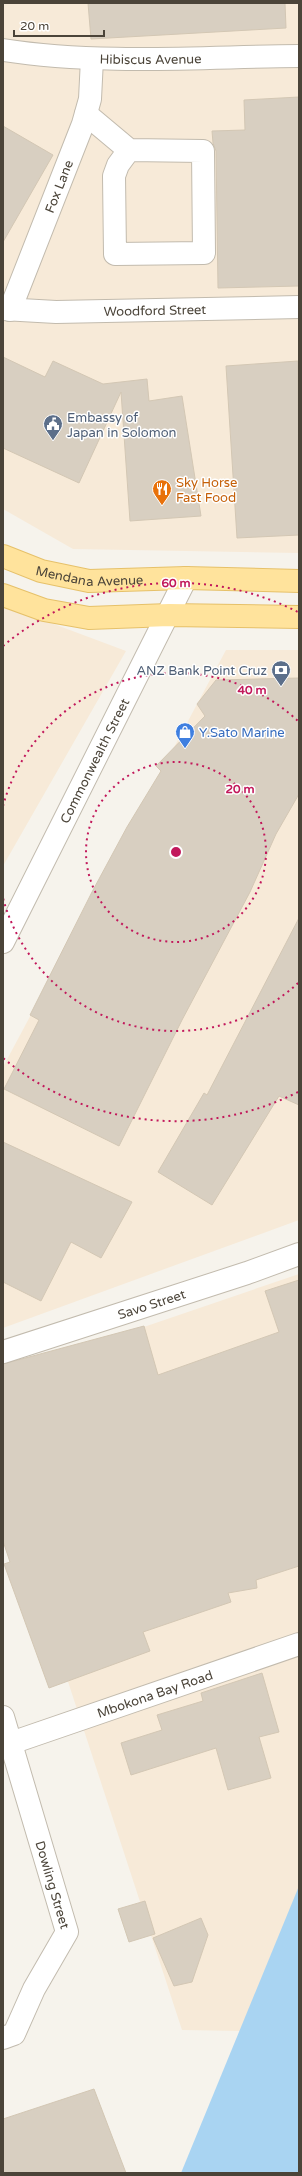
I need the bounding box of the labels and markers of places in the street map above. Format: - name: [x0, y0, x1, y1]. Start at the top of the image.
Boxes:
- place label: Embassy of Japan in Solomon: [67, 410, 177, 441]
- public building icon: Embassy of Japan in Solomon: [42, 413, 64, 441]
- place label: Sky Horse Fast Food: [176, 475, 237, 506]
- restaurant icon: Sky Horse Fast Food: [151, 478, 173, 506]
- bank icon: ANZ Bank Point Cruz: [270, 659, 292, 687]
- place label: ANZ Bank Point Cruz: [136, 663, 267, 679]
- shop icon: Y.Sato Marine: [174, 721, 196, 749]
- place label: Y.Sato Marine: [199, 725, 285, 741]
- centre of rings: [169, 845, 183, 859]

